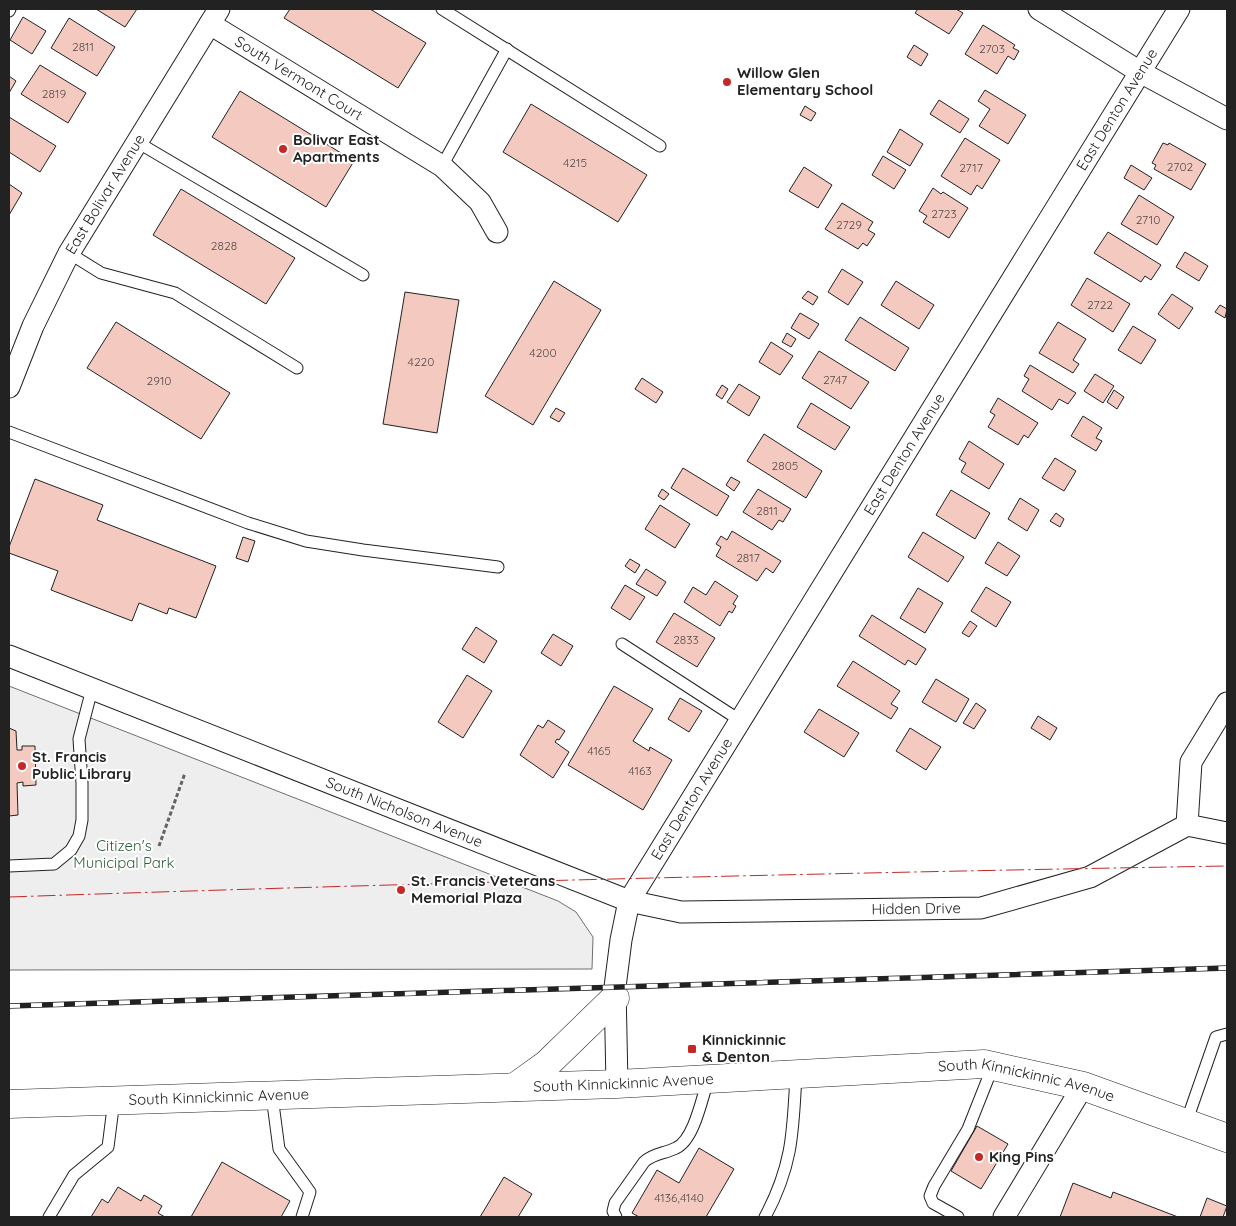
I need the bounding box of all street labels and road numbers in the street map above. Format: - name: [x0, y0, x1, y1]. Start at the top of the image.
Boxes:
- street label: South Vermont Court: [231, 31, 366, 124]
- street label: East Denton Avenue: [1072, 45, 1161, 174]
- street label: East Bolivar Avenue: [61, 130, 149, 258]
- street label: East Denton Avenue: [859, 389, 949, 519]
- street label: East Denton Avenue: [647, 734, 736, 863]
- street label: South Nicholson Avenue: [323, 772, 486, 851]
- street label: Hidden Drive: [871, 898, 961, 918]
- street label: South Kinnickinnic Avenue: [937, 1054, 1117, 1106]
- street label: South Kinnickinnic Avenue: [533, 1069, 714, 1096]
- street label: South Kinnickinnic Avenue: [128, 1084, 309, 1109]

